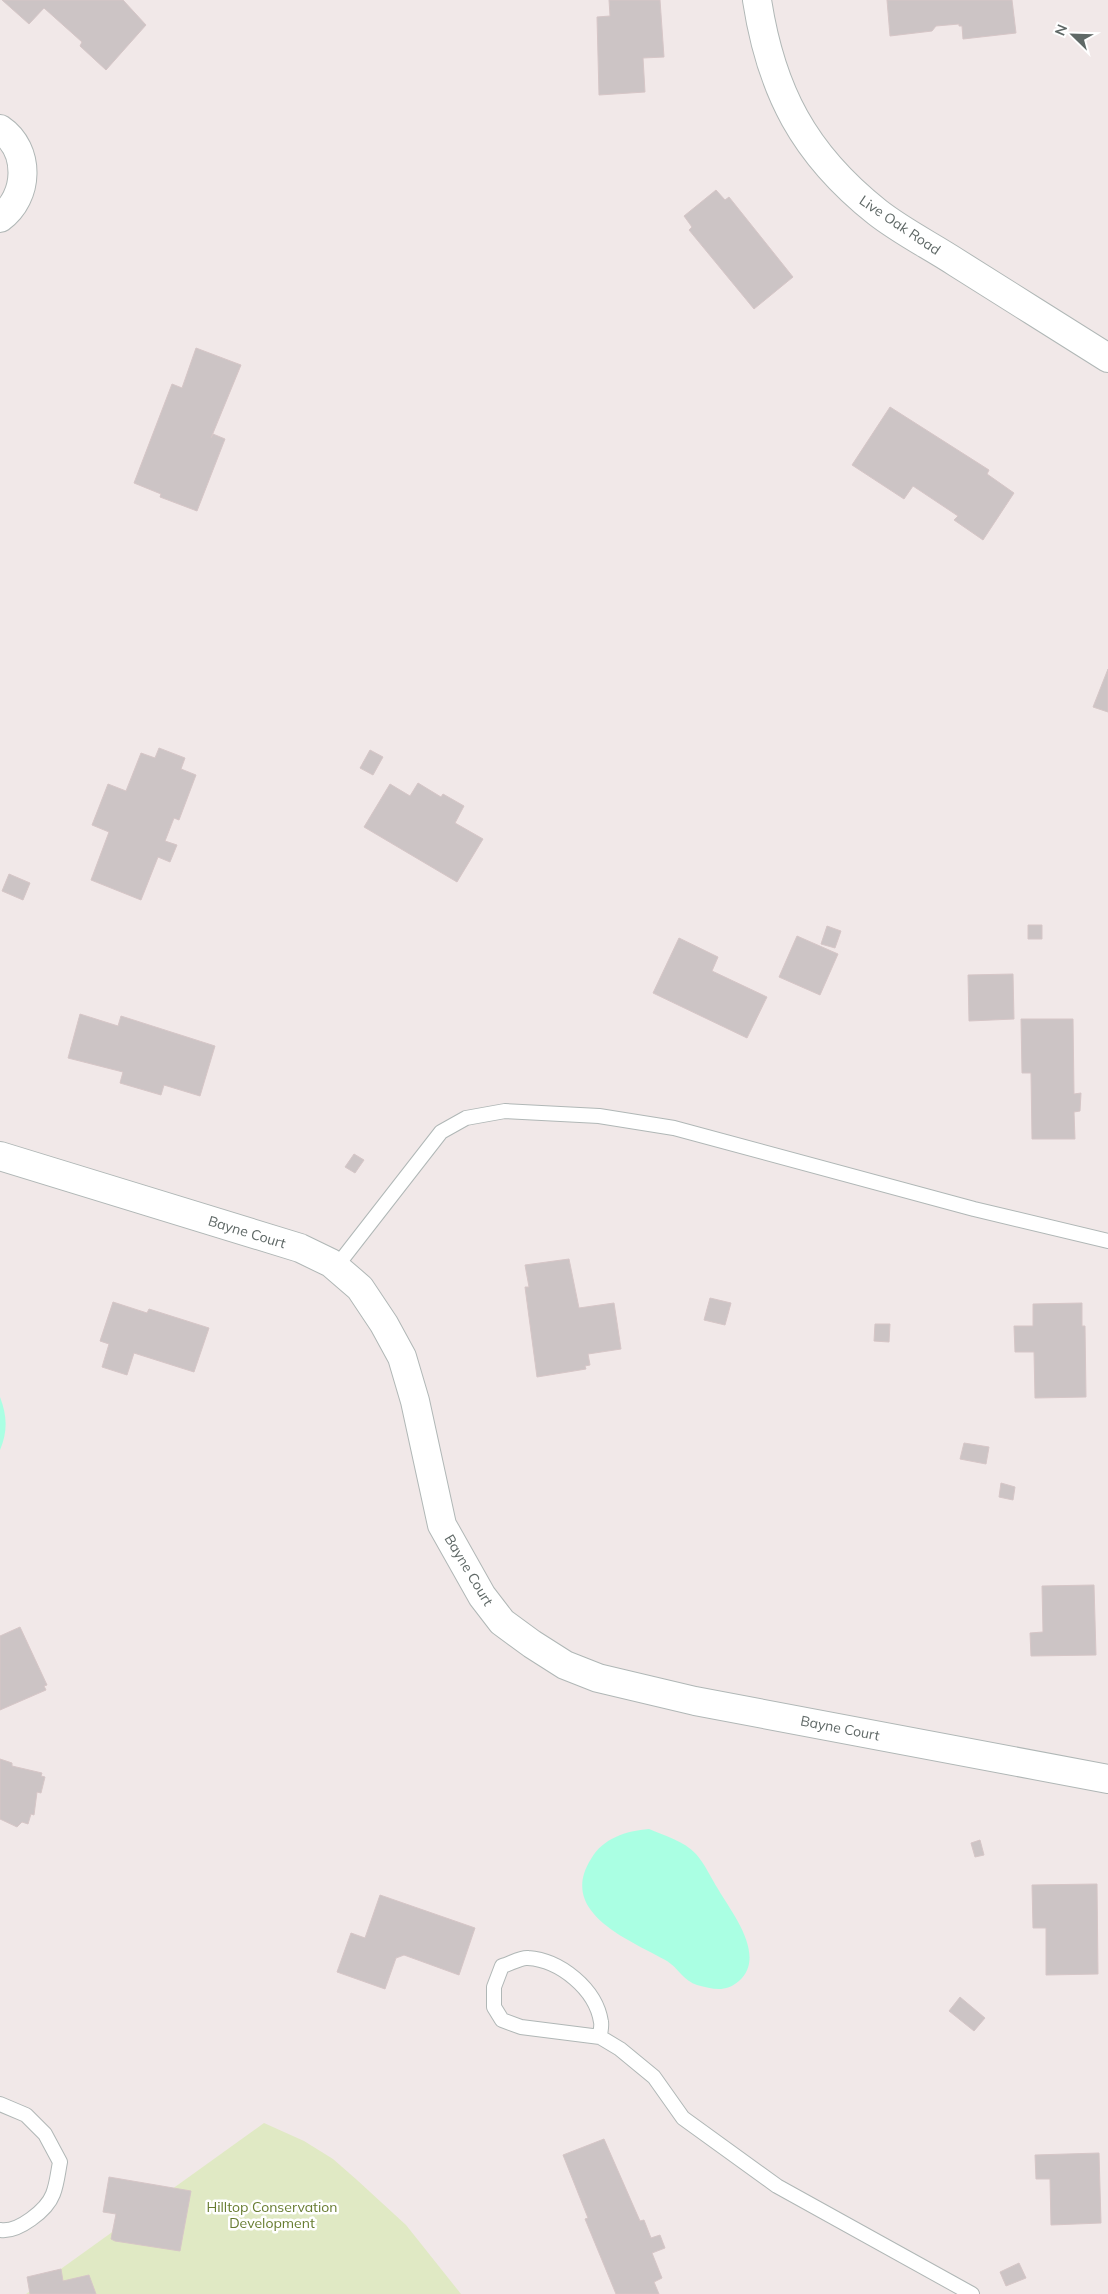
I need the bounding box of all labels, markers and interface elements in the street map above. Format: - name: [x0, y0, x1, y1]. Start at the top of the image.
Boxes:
- north arrow: [1048, 10, 1098, 60]
- text: N: [1051, 22, 1071, 38]
- street label: Live Oak Road: [856, 191, 944, 259]
- street label: Bayne Court: [206, 1212, 288, 1252]
- street label: Bayne Court: [441, 1531, 497, 1609]
- street label: Bayne Court: [799, 1712, 881, 1745]
- park label: Hilltop Conservation Development: [206, 2198, 338, 2232]

